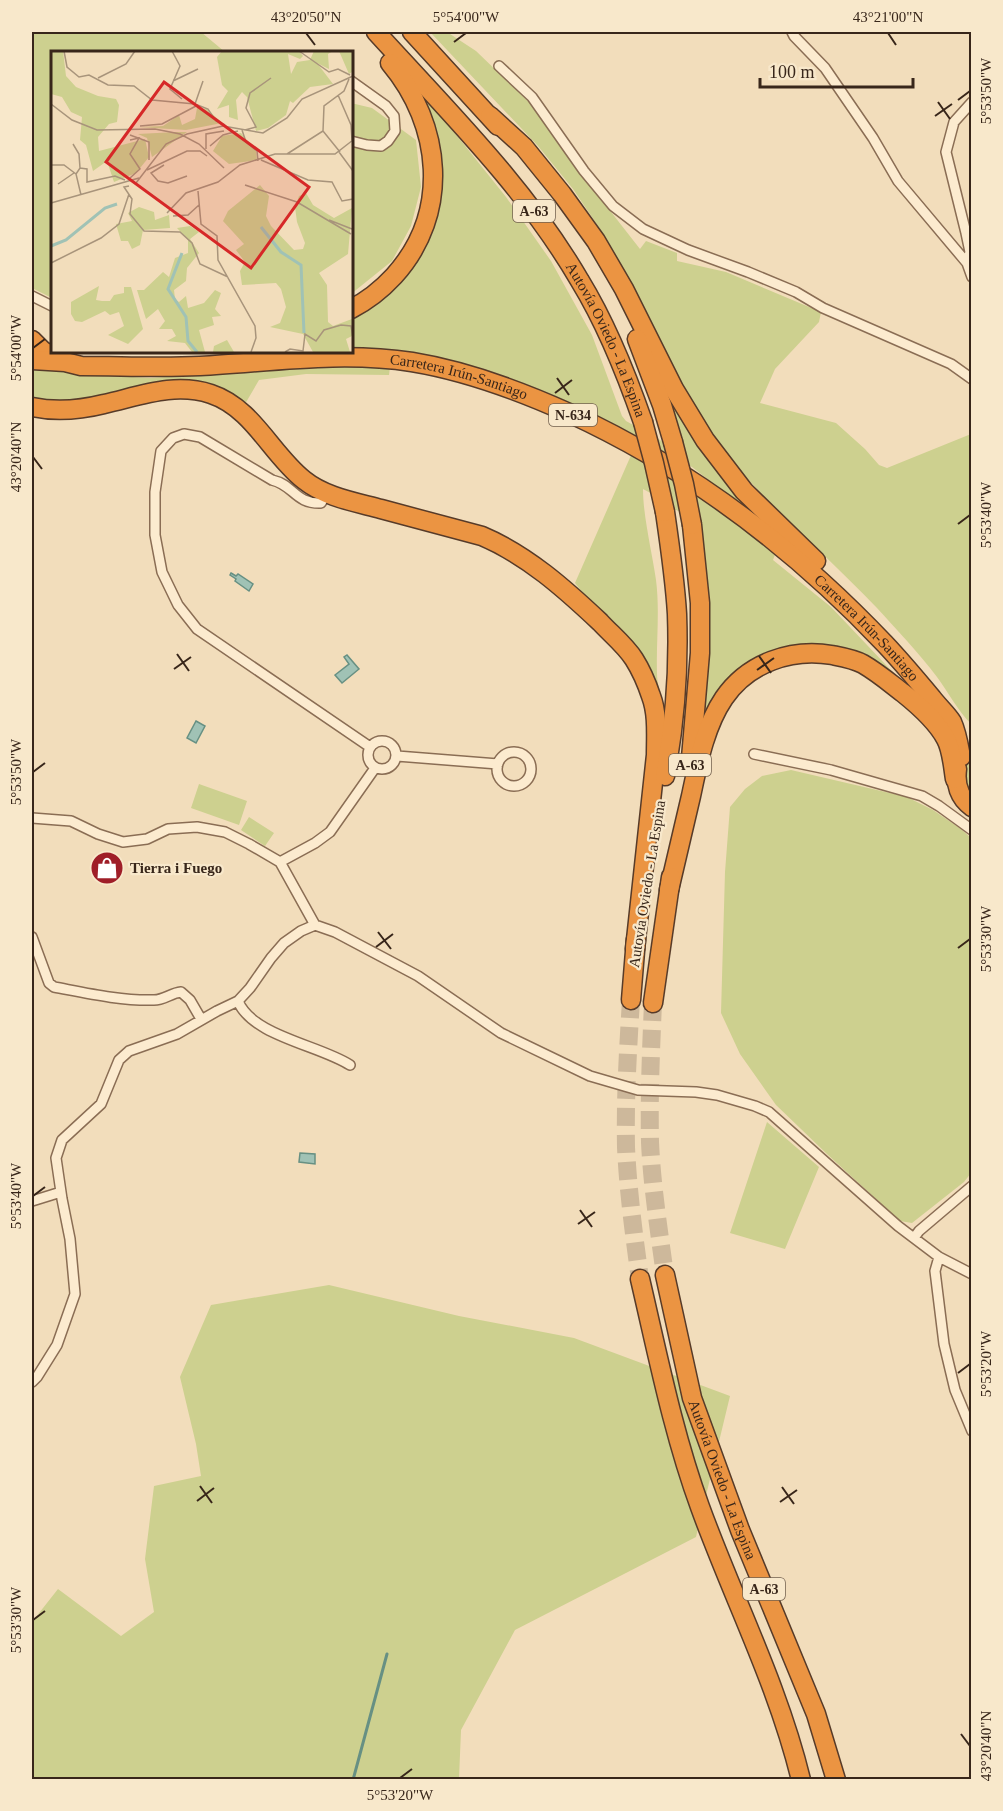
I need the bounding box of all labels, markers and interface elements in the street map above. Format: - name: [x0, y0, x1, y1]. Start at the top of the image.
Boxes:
- text: 43°20'50"N: [271, 9, 341, 25]
- text: 5°54'00"W: [433, 9, 500, 25]
- text: 43°21'00"N: [853, 9, 923, 25]
- inset map: [51, 51, 352, 352]
- scale bar: [760, 51, 913, 89]
- text: 5°53'50"W: [978, 57, 994, 124]
- text: 100 m: [769, 62, 815, 82]
- road number: A-63: [513, 200, 555, 222]
- street label: Autovía Oviedo - La Espina: [563, 259, 649, 420]
- text: 5°54'00"W: [8, 314, 24, 381]
- street label: Carretera Irún-Santiago: [389, 351, 530, 403]
- road number: N-634: [549, 404, 597, 426]
- text: 43°20'40"N: [8, 422, 24, 492]
- text: 5°53'40"W: [978, 481, 994, 548]
- street label: Carretera Irún-Santiago: [811, 571, 922, 684]
- text: 5°53'50"W: [8, 738, 24, 805]
- road number: A-63: [669, 754, 711, 776]
- street label: Autovía Oviedo - La Espina: [626, 799, 668, 969]
- shop icon: Tierra i Fuego: [89, 850, 125, 886]
- place label: Tierra i Fuego: [130, 860, 222, 876]
- text: 5°53'30"W: [978, 905, 994, 972]
- text: 5°53'40"W: [8, 1162, 24, 1229]
- text: 5°53'20"W: [978, 1330, 994, 1397]
- street label: Autovía Oviedo - La Espina: [685, 1398, 759, 1562]
- road number: A-63: [743, 1578, 785, 1600]
- text: 5°53'30"W: [8, 1586, 24, 1653]
- text: 43°20'40"N: [978, 1711, 994, 1781]
- text: 5°53'20"W: [367, 1787, 434, 1803]

